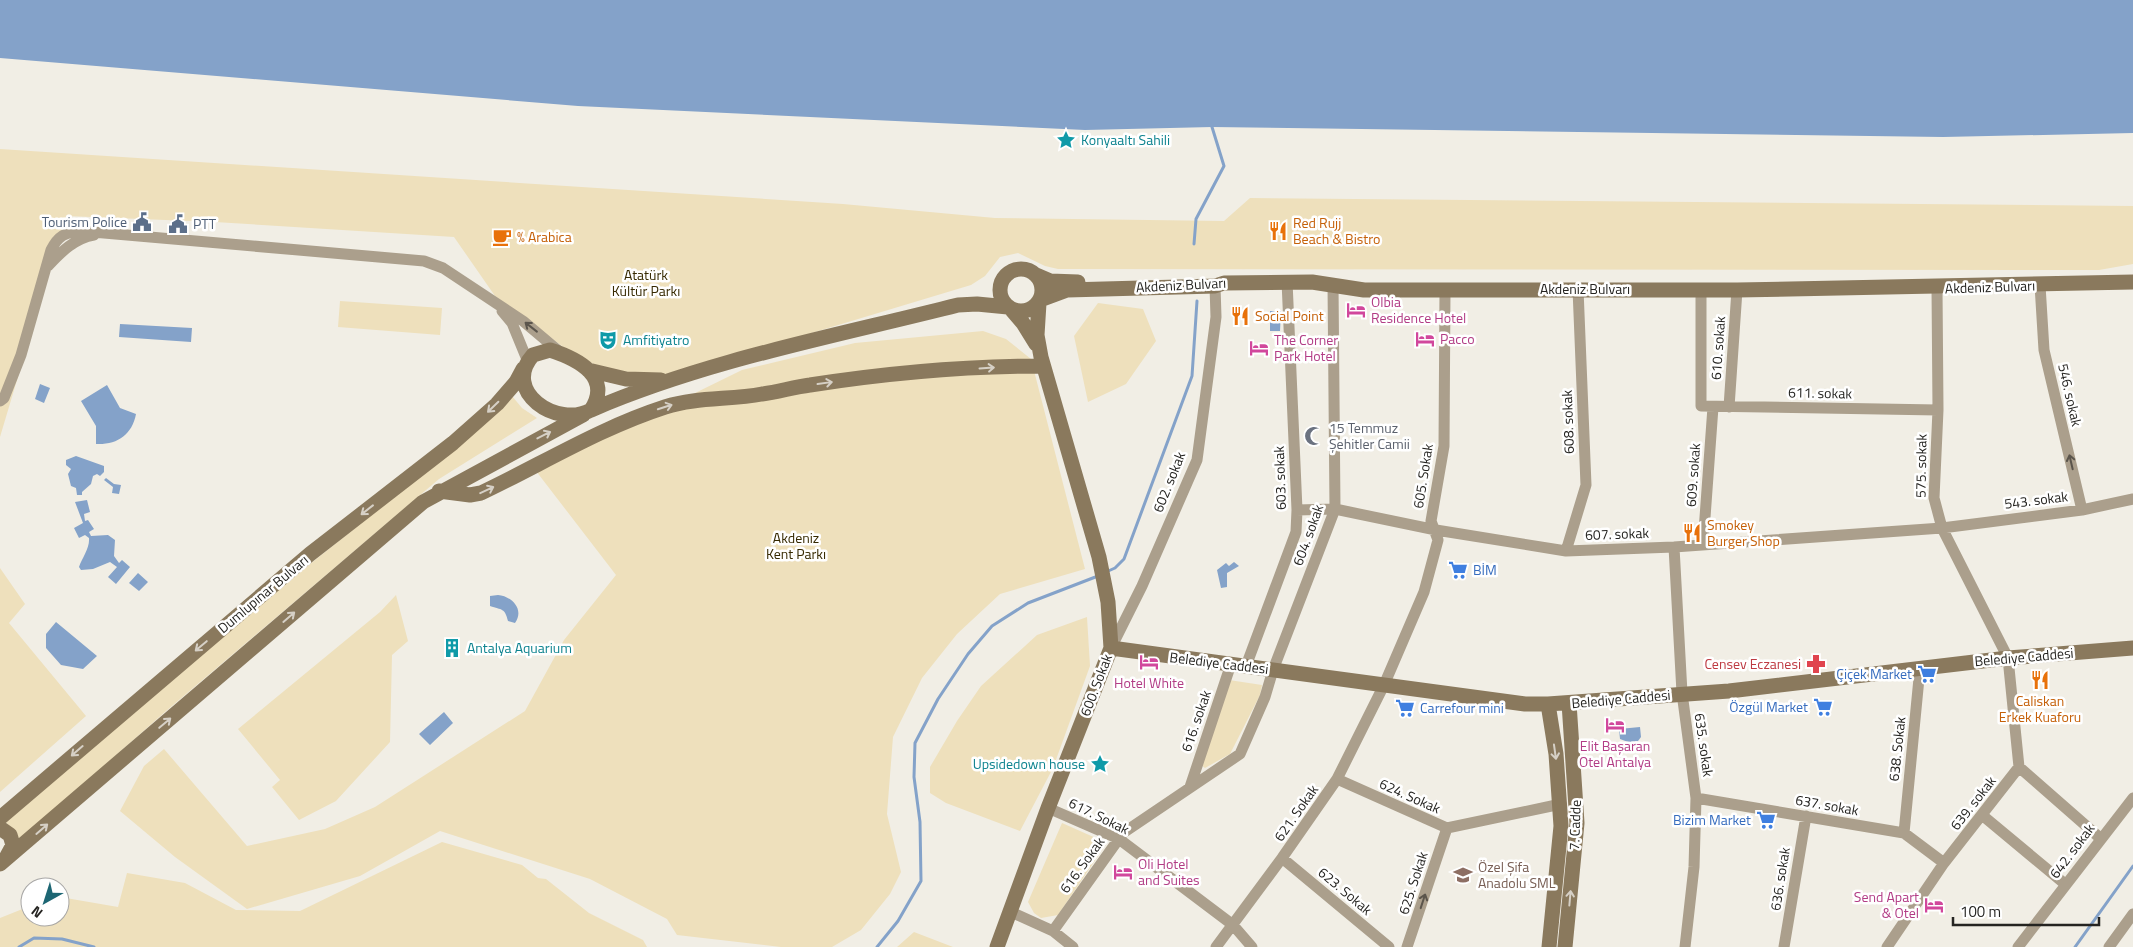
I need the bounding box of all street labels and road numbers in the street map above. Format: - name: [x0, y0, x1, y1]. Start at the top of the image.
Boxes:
- street label: Akdeniz Bulvarı: [1135, 272, 1227, 297]
- street label: Akdeniz Bulvarı: [1945, 274, 2035, 299]
- street label: Akdeniz Bulvarı: [1540, 278, 1630, 299]
- street label: 610. sokak: [1705, 315, 1730, 381]
- street label: 546. sokak: [2053, 361, 2088, 429]
- street label: 611. sokak: [1788, 381, 1852, 404]
- street label: 608. sokak: [1556, 389, 1579, 454]
- street label: 575. sokak: [1909, 434, 1932, 498]
- street label: 605. Sokak: [1407, 442, 1438, 510]
- street label: 609. sokak: [1680, 442, 1705, 508]
- street label: 603. sokak: [1268, 445, 1291, 510]
- street label: 602. sokak: [1147, 448, 1190, 515]
- street label: 543. sokak: [2003, 485, 2069, 514]
- street label: 604. sokak: [1287, 501, 1328, 568]
- street label: 607. sokak: [1585, 522, 1650, 545]
- street label: Dumlupınar Bulvarı: [213, 549, 313, 638]
- street label: Belediye Caddesi: [1974, 642, 2074, 671]
- street label: Belediye Caddesi: [1168, 646, 1270, 679]
- street label: 600. Sokak: [1074, 650, 1117, 719]
- street label: Belediye Caddesi: [1571, 684, 1671, 713]
- street label: 616. sokak: [1175, 687, 1216, 754]
- street label: 635. sokak: [1690, 712, 1719, 778]
- street label: 638. Sokak: [1883, 715, 1910, 782]
- street label: 639. sokak: [1945, 771, 2001, 834]
- street label: 624. Sokak: [1376, 773, 1444, 818]
- street label: 621. Sokak: [1268, 780, 1323, 845]
- street label: 637. sokak: [1794, 789, 1861, 820]
- street label: 617. Sokak: [1065, 792, 1133, 839]
- street label: 7. Cadde: [1563, 799, 1586, 851]
- street label: 642. sokak: [2044, 819, 2099, 883]
- street label: 616. Sokak: [1054, 832, 1109, 897]
- street label: 636. sokak: [1764, 845, 1795, 912]
- street label: 625. Sokak: [1392, 848, 1433, 917]
- street label: 623. Sokak: [1314, 862, 1377, 920]

